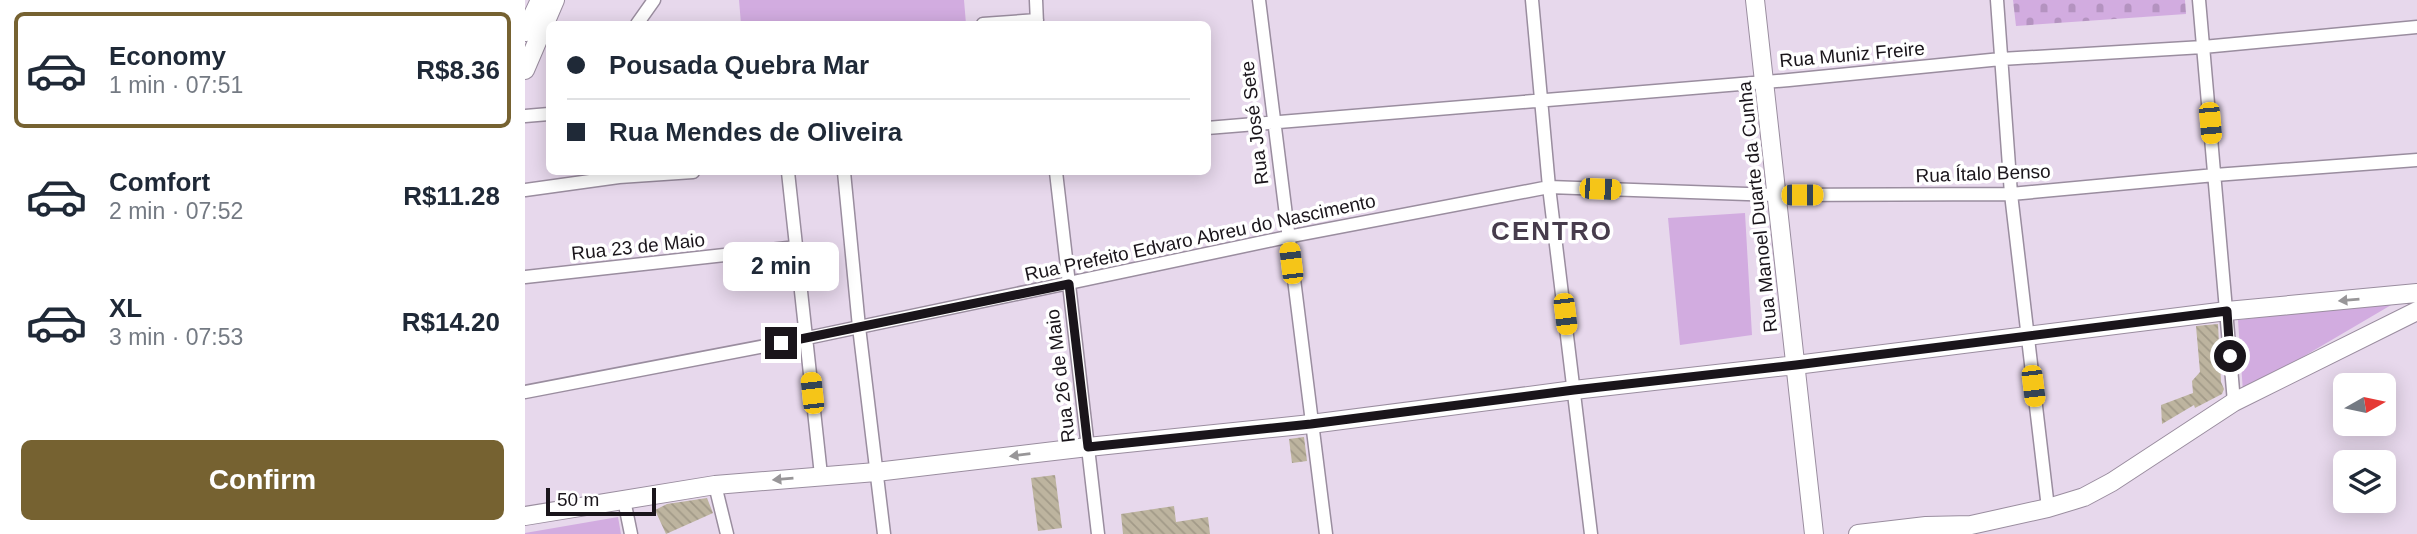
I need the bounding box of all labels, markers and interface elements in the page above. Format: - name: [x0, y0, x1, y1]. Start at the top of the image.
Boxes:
- street label: Rua Muniz Freire: [1779, 38, 1926, 71]
- icon: car: [25, 39, 88, 102]
- text: Economy: [109, 41, 226, 71]
- text: Pousada Quebra Mar: [609, 50, 869, 80]
- text: R$8.36: [416, 55, 500, 85]
- street label: Rua José Sete: [1236, 60, 1273, 186]
- text: 1 min · 07:51: [109, 72, 243, 98]
- street label: Rua Manoel Duarte da Cunha: [1734, 80, 1781, 334]
- car: [2198, 101, 2223, 145]
- text: Rua Mendes de Oliveira: [609, 117, 902, 147]
- street label: Rua Ítalo Benso: [1915, 161, 2051, 186]
- icon: car: [25, 165, 88, 228]
- text: Comfort: [109, 167, 210, 197]
- car: [1579, 178, 1622, 200]
- text: R$11.28: [403, 181, 500, 211]
- car: [1782, 185, 1824, 206]
- street label: Rua Prefeito Edvaro Abreu do Nascimento: [1023, 190, 1377, 285]
- text: 2 min · 07:52: [109, 198, 243, 224]
- district label: CENTRO: [1491, 216, 1613, 246]
- street label: Rua 23 de Maio: [570, 229, 706, 264]
- car: [1279, 241, 1304, 285]
- callout: 2 min: [723, 242, 839, 290]
- text: 2 min: [751, 253, 811, 279]
- icon: car: [25, 291, 88, 354]
- car: [1553, 292, 1578, 336]
- text: XL: [109, 293, 142, 323]
- one-way arrow: [2338, 295, 2360, 306]
- text: R$14.20: [402, 307, 500, 337]
- street label: Rua 26 de Maio: [1042, 308, 1079, 444]
- text: 3 min · 07:53: [109, 324, 243, 350]
- route end: [765, 327, 797, 359]
- route start: [2214, 340, 2246, 372]
- car: [2021, 364, 2046, 408]
- car: [800, 371, 825, 415]
- north arrow: [2333, 373, 2396, 436]
- map controls: [2333, 373, 2396, 513]
- button: Confirm: [21, 440, 504, 520]
- one-way arrow: [1009, 449, 1031, 460]
- button: layers: [2333, 450, 2396, 513]
- one-way arrow: [772, 473, 794, 484]
- scale bar: [546, 485, 656, 517]
- text: 50 m: [557, 489, 599, 510]

